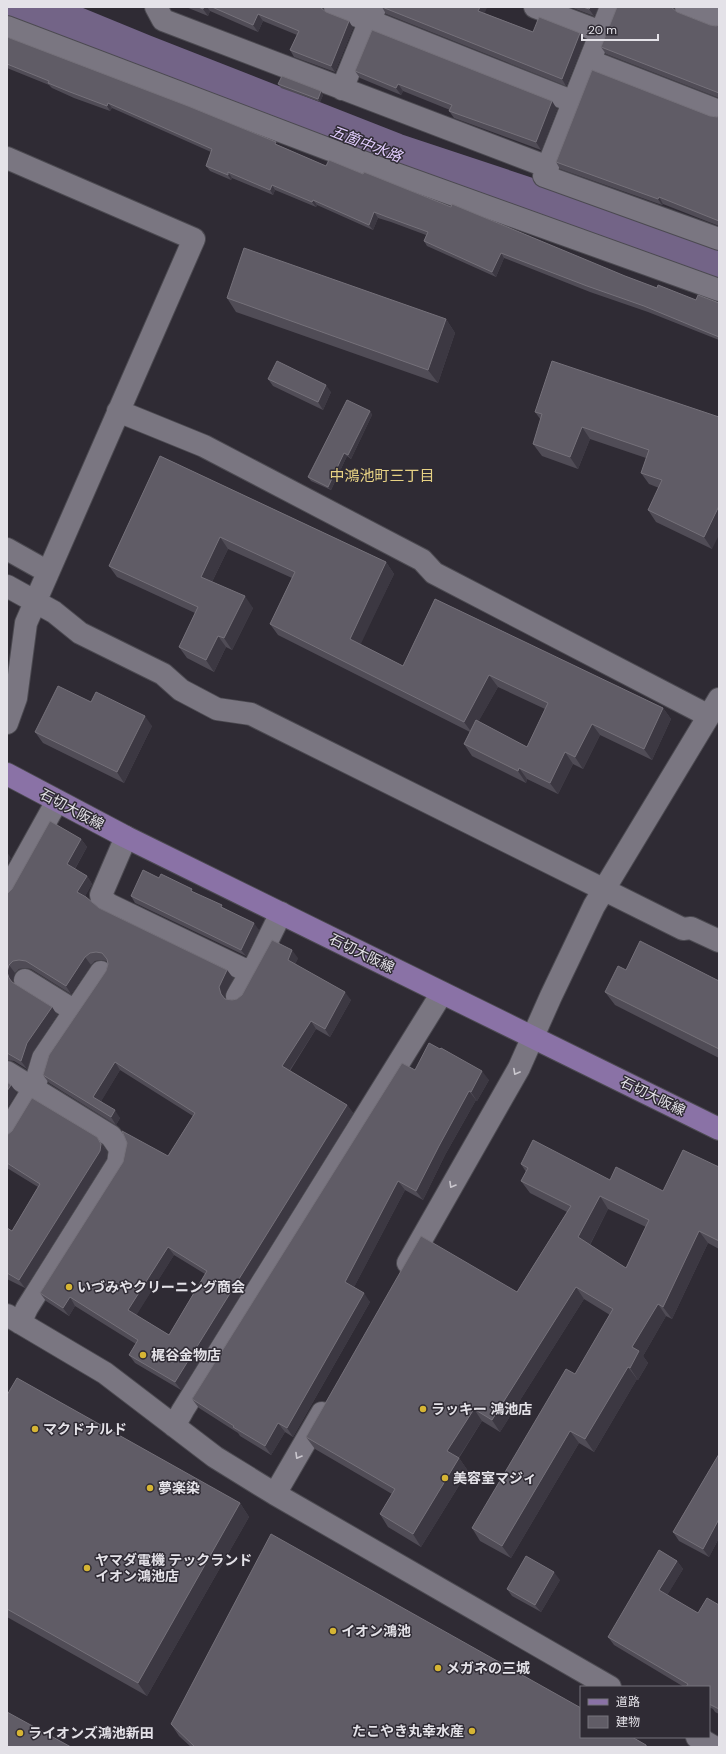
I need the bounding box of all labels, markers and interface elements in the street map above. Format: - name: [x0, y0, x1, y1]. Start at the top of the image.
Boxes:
- scale bar: [582, 16, 658, 42]
- text: 20 m: [588, 22, 617, 38]
- water label: 五箇中水路: [327, 121, 406, 167]
- district label: 中鴻池町三丁目: [329, 466, 435, 486]
- street label: 石切大阪線: [37, 785, 107, 833]
- street label: 石切大阪線: [327, 930, 397, 976]
- one-way arrow: [514, 1068, 521, 1075]
- street label: 石切大阪線: [618, 1073, 688, 1119]
- one-way arrow: [450, 1181, 457, 1188]
- place label: いづみやクリーニング商会: [77, 1278, 245, 1296]
- marker: いづみやクリーニング商会: [64, 1282, 74, 1292]
- place label: 梶谷金物店: [151, 1346, 221, 1364]
- marker: 梶谷金物店: [138, 1350, 148, 1360]
- place label: ラッキー 鴻池店: [431, 1400, 532, 1418]
- marker: ラッキー 鴻池店: [418, 1404, 428, 1414]
- place label: マクドナルド: [43, 1420, 127, 1438]
- marker: マクドナルド: [30, 1424, 40, 1434]
- one-way arrow: [295, 1452, 302, 1459]
- place label: 美容室マジィ: [453, 1469, 537, 1487]
- marker: 美容室マジィ: [440, 1473, 450, 1483]
- place label: 夢楽染: [158, 1479, 200, 1497]
- marker: 夢楽染: [145, 1483, 155, 1493]
- place label: ヤマダ電機 テックランド イオン鴻池店: [95, 1551, 252, 1585]
- marker: ヤマダ電機 テックランド イオン鴻池店: [82, 1563, 92, 1573]
- place label: イオン鴻池: [341, 1622, 411, 1640]
- marker: イオン鴻池: [328, 1626, 338, 1636]
- place label: メガネの三城: [446, 1659, 530, 1677]
- marker: メガネの三城: [433, 1663, 443, 1673]
- legend: [580, 1686, 710, 1738]
- text: 道路: [616, 1694, 640, 1710]
- text: 建物: [616, 1714, 640, 1730]
- place label: たこやき丸幸水産: [352, 1722, 464, 1740]
- place label: ライオンズ鴻池新田: [28, 1724, 154, 1742]
- marker: たこやき丸幸水産: [467, 1726, 477, 1736]
- marker: ライオンズ鴻池新田: [15, 1728, 25, 1738]

